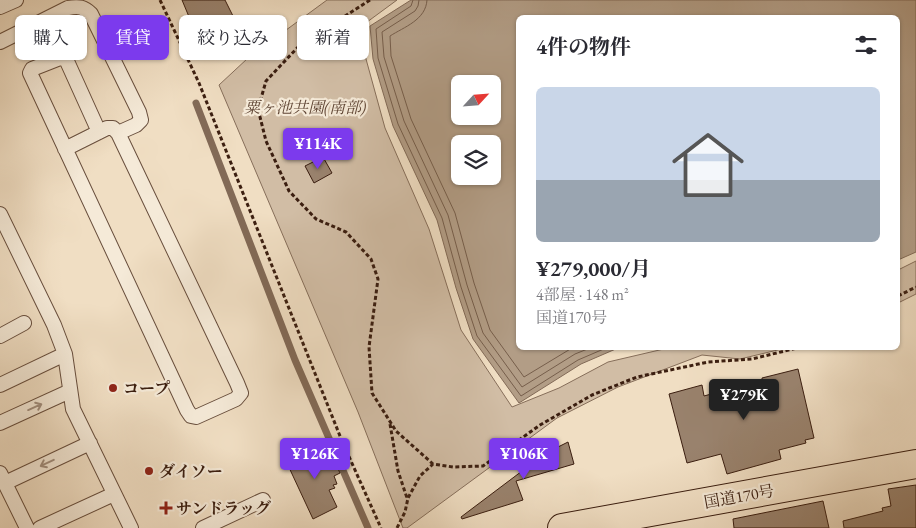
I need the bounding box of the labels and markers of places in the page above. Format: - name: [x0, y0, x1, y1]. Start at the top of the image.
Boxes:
- pin: ¥114K: [283, 128, 353, 170]
- place label: コープ: [123, 378, 170, 399]
- pin: ¥279K: [709, 378, 779, 421]
- marker: コープ: [107, 382, 119, 394]
- pin: ¥126K: [280, 438, 350, 480]
- pin: ¥106K: [489, 438, 559, 480]
- place label: ダイソー: [159, 461, 223, 482]
- marker: ダイソー: [143, 465, 155, 477]
- place label: サンドラッグ: [176, 498, 271, 519]
- marker: サンドラッグ: [160, 502, 172, 514]

